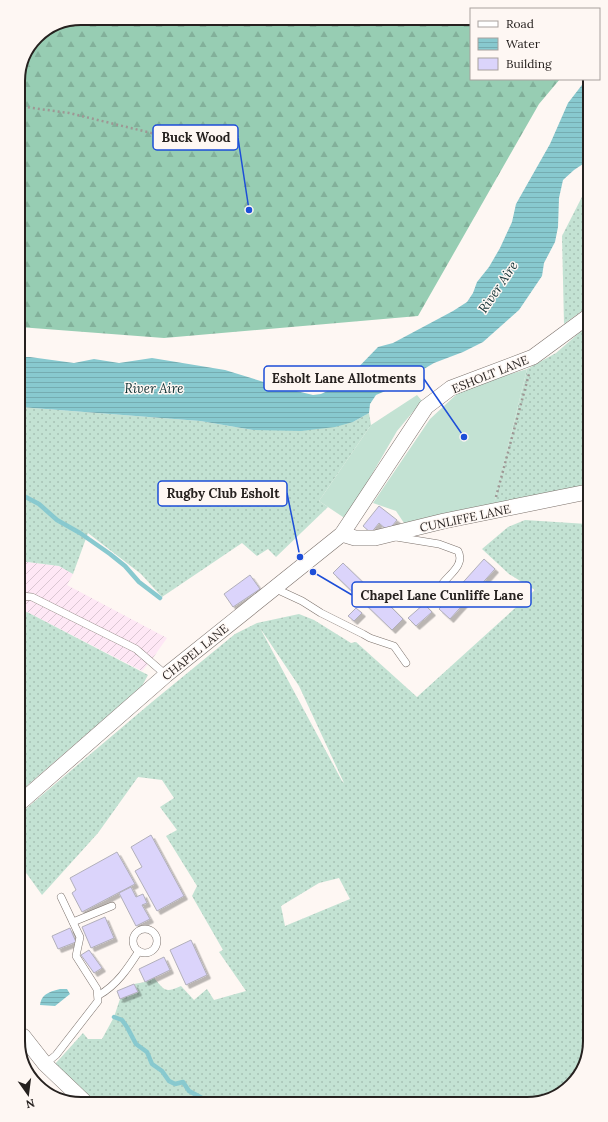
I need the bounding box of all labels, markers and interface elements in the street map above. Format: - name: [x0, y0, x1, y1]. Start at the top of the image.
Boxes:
- legend: [470, 8, 600, 80]
- text: Road: [506, 16, 534, 31]
- text: Water: [506, 36, 541, 51]
- text: Building: [506, 56, 552, 71]
- callout: Buck Wood: [153, 125, 238, 150]
- text: Buck Wood: [161, 129, 231, 146]
- water label: River Aire: [474, 258, 522, 316]
- street label: ESHOLT LANE: [450, 352, 530, 396]
- callout: Esholt Lane Allotments: [264, 366, 424, 391]
- text: Esholt Lane Allotments: [272, 370, 416, 387]
- water label: River Aire: [125, 380, 183, 397]
- callout: Rugby Club Esholt: [158, 481, 287, 506]
- text: Rugby Club Esholt: [167, 485, 280, 502]
- street label: CUNLIFFE LANE: [418, 501, 512, 535]
- callout: Chapel Lane Cunliffe Lane: [352, 582, 531, 607]
- text: Chapel Lane Cunliffe Lane: [361, 587, 523, 604]
- street label: CHAPEL LANE: [159, 621, 231, 683]
- north arrow: [8, 1074, 48, 1114]
- text: N: [24, 1096, 36, 1112]

